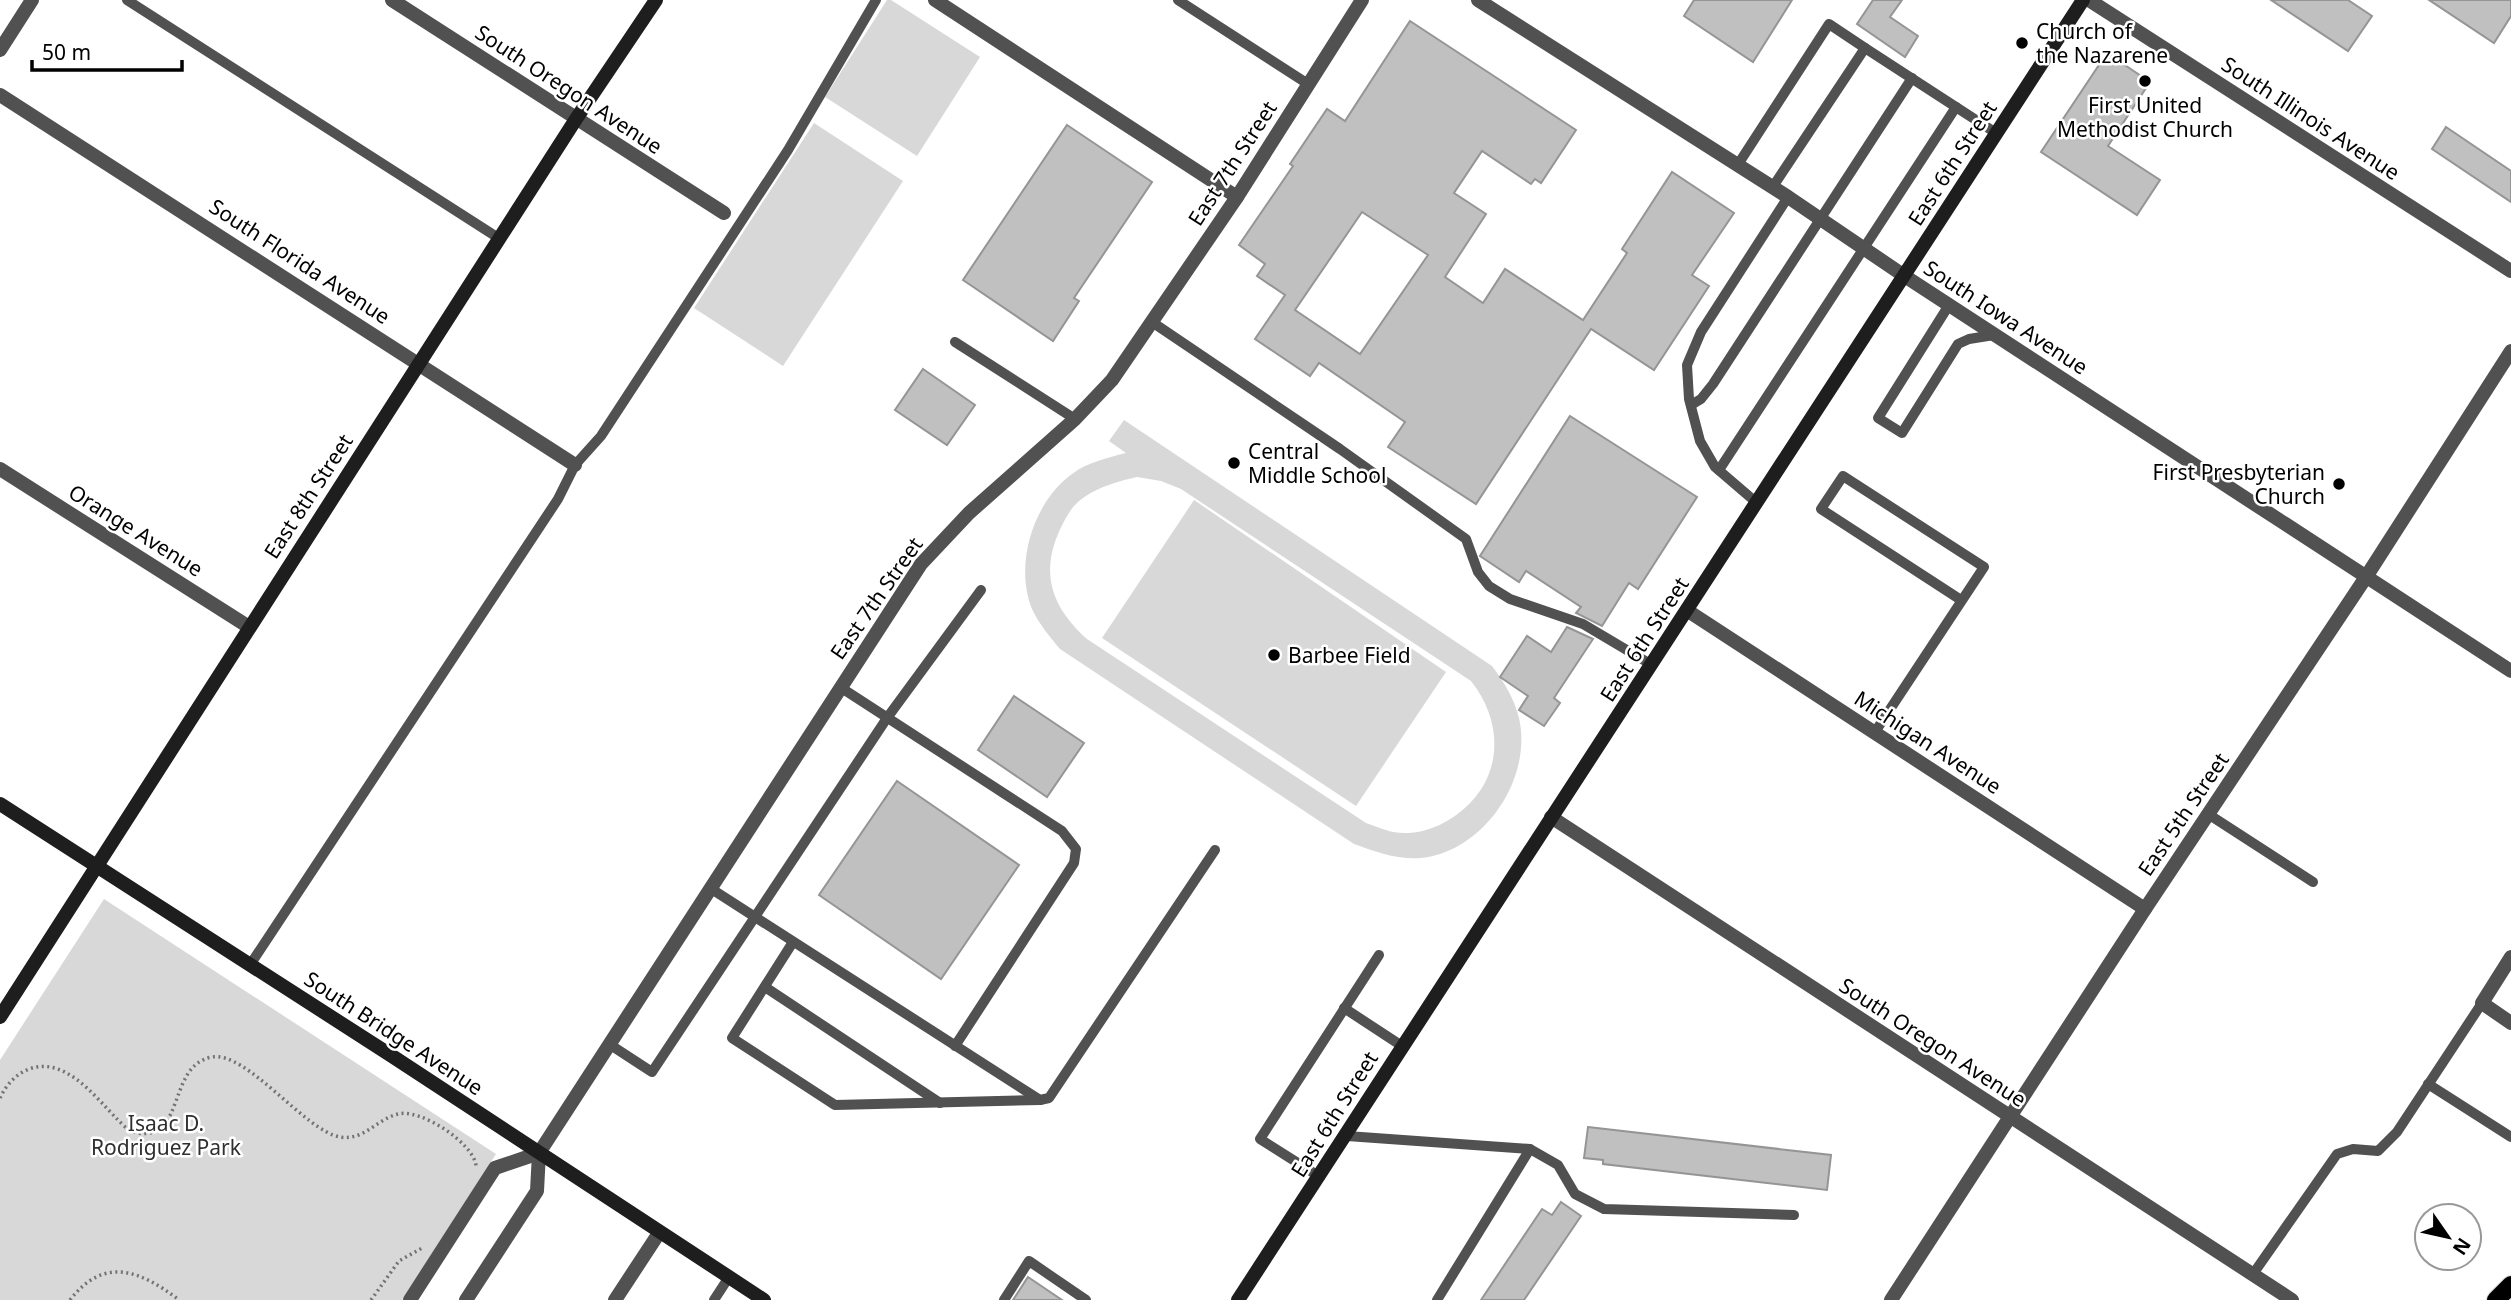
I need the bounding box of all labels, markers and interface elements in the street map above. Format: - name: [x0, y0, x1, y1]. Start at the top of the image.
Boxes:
- place label: Church of the Nazarene: [2036, 17, 2168, 69]
- street label: South Oregon Avenue: [470, 18, 668, 160]
- scale bar: [32, 28, 182, 72]
- marker: Church of the Nazarene: [2014, 35, 2030, 51]
- text: 50 m: [42, 38, 91, 66]
- street label: South Illinois Avenue: [2217, 50, 2405, 186]
- marker: First United Methodist Church: [2137, 73, 2153, 89]
- place label: First United Methodist Church: [2057, 91, 2233, 143]
- street label: East 7th Street: [1181, 95, 1283, 231]
- street label: East 6th Street: [1901, 95, 2003, 231]
- street label: South Florida Avenue: [204, 192, 396, 330]
- street label: South Iowa Avenue: [1919, 253, 2093, 381]
- street label: East 8th Street: [257, 428, 359, 564]
- place label: Central Middle School: [1248, 437, 1386, 489]
- marker: Central Middle School: [1226, 455, 1242, 471]
- place label: First Presbyterian Church: [2153, 458, 2325, 510]
- marker: First Presbyterian Church: [2331, 476, 2347, 492]
- street label: Orange Avenue: [64, 477, 208, 583]
- street label: East 7th Street: [823, 531, 929, 665]
- street label: East 6th Street: [1593, 571, 1695, 707]
- place label: Barbee Field: [1288, 641, 1411, 669]
- marker: Barbee Field: [1266, 647, 1282, 663]
- street label: Michigan Avenue: [1849, 684, 2007, 800]
- street label: East 5th Street: [2131, 746, 2235, 881]
- street label: South Bridge Avenue: [299, 965, 489, 1101]
- street label: South Oregon Avenue: [1834, 971, 2032, 1113]
- street label: East 6th Street: [1284, 1046, 1384, 1182]
- park label: Isaac D. Rodriguez Park: [91, 1109, 242, 1161]
- north arrow: [2413, 1202, 2483, 1272]
- text: N: [2447, 1233, 2477, 1260]

